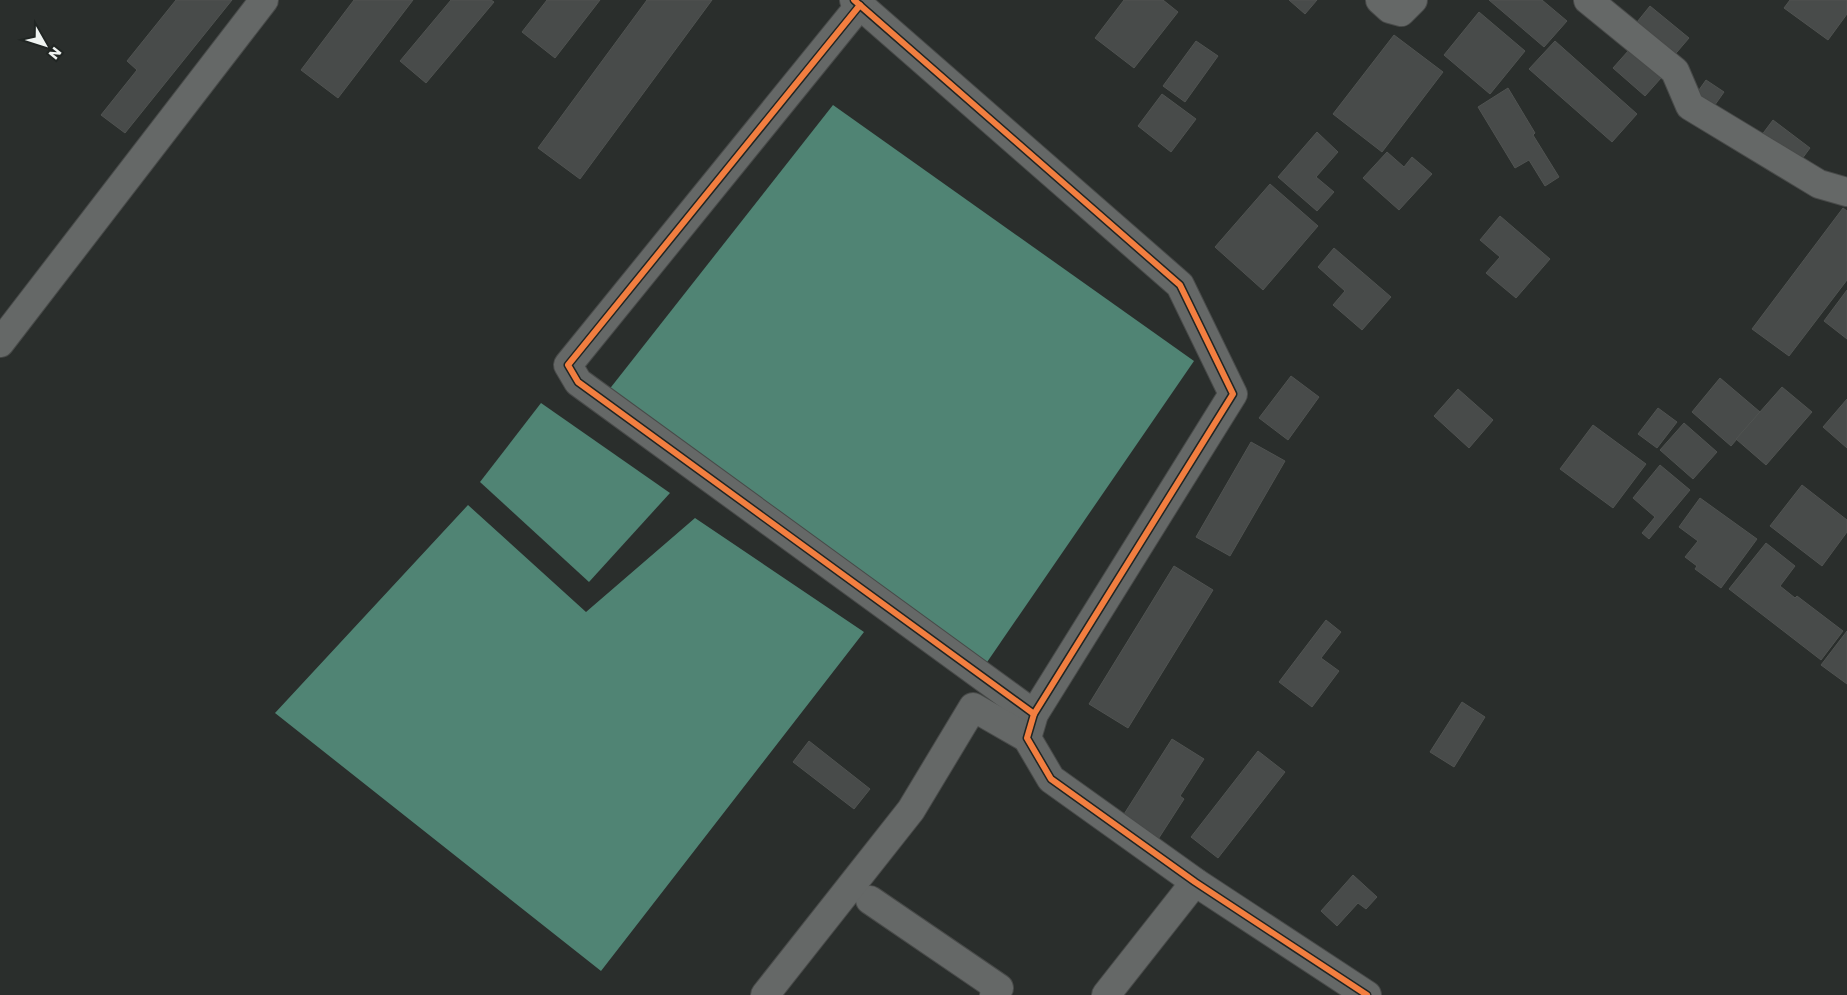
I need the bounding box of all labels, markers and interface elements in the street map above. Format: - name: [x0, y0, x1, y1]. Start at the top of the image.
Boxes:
- north arrow: [20, 20, 70, 70]
- text: N: [44, 43, 66, 64]

